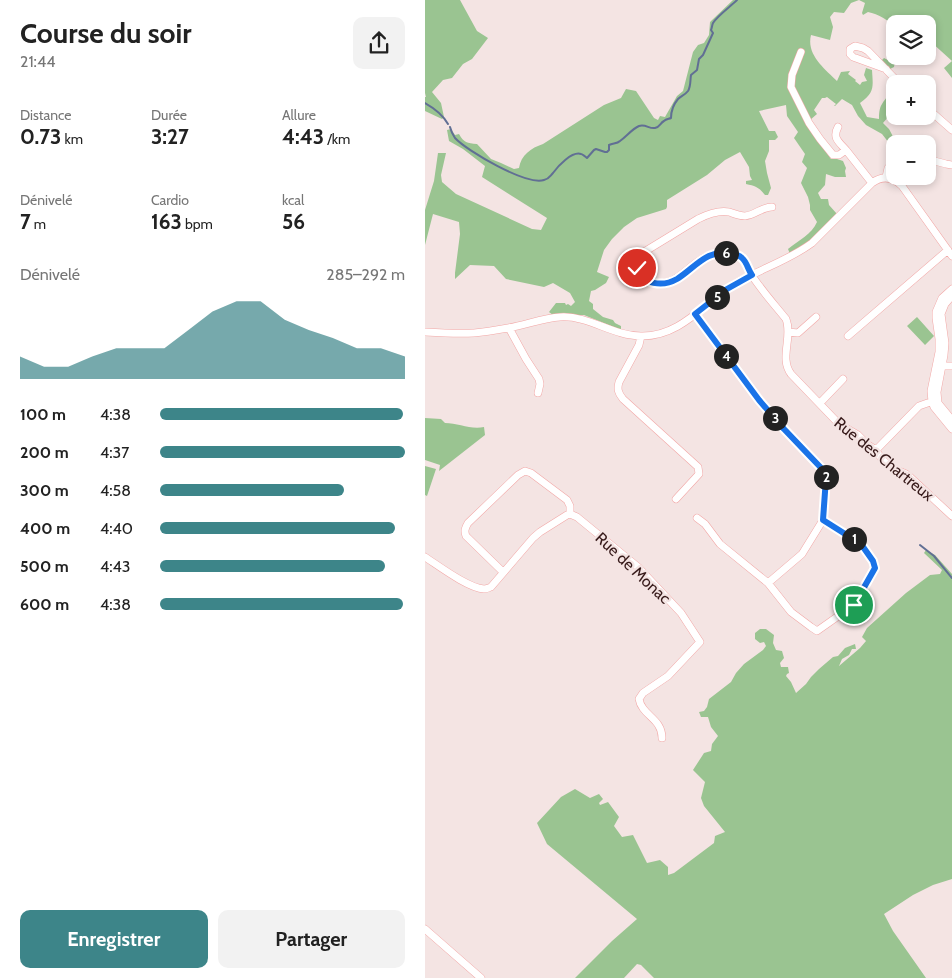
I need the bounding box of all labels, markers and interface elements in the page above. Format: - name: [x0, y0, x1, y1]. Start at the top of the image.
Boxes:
- map controls: [886, 15, 936, 185]
- button: layers: [886, 15, 936, 65]
- text: Course du soir: [20, 16, 192, 50]
- button: share: [353, 17, 405, 69]
- text: 21:44: [20, 52, 55, 71]
- button: +: [886, 75, 936, 125]
- text: Distance: [20, 106, 72, 124]
- text: Durée: [151, 106, 187, 124]
- text: Allure: [282, 106, 316, 124]
- text: 0.73: [20, 124, 61, 149]
- text: 3:27: [151, 124, 189, 149]
- text: 4:43: [282, 124, 324, 149]
- text: km: [61, 130, 83, 148]
- text: /km: [324, 130, 350, 148]
- button: −: [886, 135, 936, 185]
- text: Dénivelé: [20, 191, 72, 209]
- text: Cardio: [151, 191, 189, 209]
- text: kcal: [282, 191, 304, 209]
- text: 7: [20, 209, 31, 234]
- text: 163: [151, 209, 182, 234]
- text: 56: [282, 209, 305, 234]
- text: m: [31, 215, 46, 233]
- text: bpm: [182, 215, 213, 233]
- pin: 6: [713, 240, 739, 266]
- text: 6: [723, 244, 730, 262]
- pin: [616, 247, 658, 289]
- icon: check: [623, 254, 651, 282]
- text: Dénivelé: [20, 265, 80, 284]
- text: 285–292 m: [326, 265, 405, 284]
- pin: 5: [705, 284, 729, 310]
- text: 5: [714, 288, 721, 306]
- pin: 4: [713, 344, 739, 368]
- text: 4: [722, 347, 731, 365]
- text: 100 m: [20, 405, 66, 424]
- text: 4:38: [100, 405, 131, 424]
- pin: 3: [763, 406, 787, 430]
- text: 3: [772, 409, 779, 427]
- street label: Rue des Chartreux: [830, 413, 938, 505]
- text: 200 m: [20, 443, 69, 462]
- text: 4:37: [100, 443, 129, 462]
- pin: 2: [813, 464, 839, 490]
- text: 2: [823, 468, 830, 486]
- text: 300 m: [20, 481, 69, 500]
- text: 4:58: [100, 481, 131, 500]
- text: 400 m: [20, 519, 70, 538]
- text: 4:40: [100, 519, 133, 538]
- pin: 1: [841, 526, 867, 552]
- street label: Rue de Monac: [591, 528, 675, 608]
- text: 1: [852, 530, 857, 548]
- text: 500 m: [20, 557, 69, 576]
- text: 4:43: [100, 557, 130, 576]
- pin: [833, 584, 875, 626]
- icon: arrive: [840, 591, 868, 619]
- text: 600 m: [20, 595, 69, 614]
- text: 4:38: [100, 595, 131, 614]
- button: Enregistrer: [20, 910, 208, 968]
- button: Partager: [218, 910, 405, 968]

